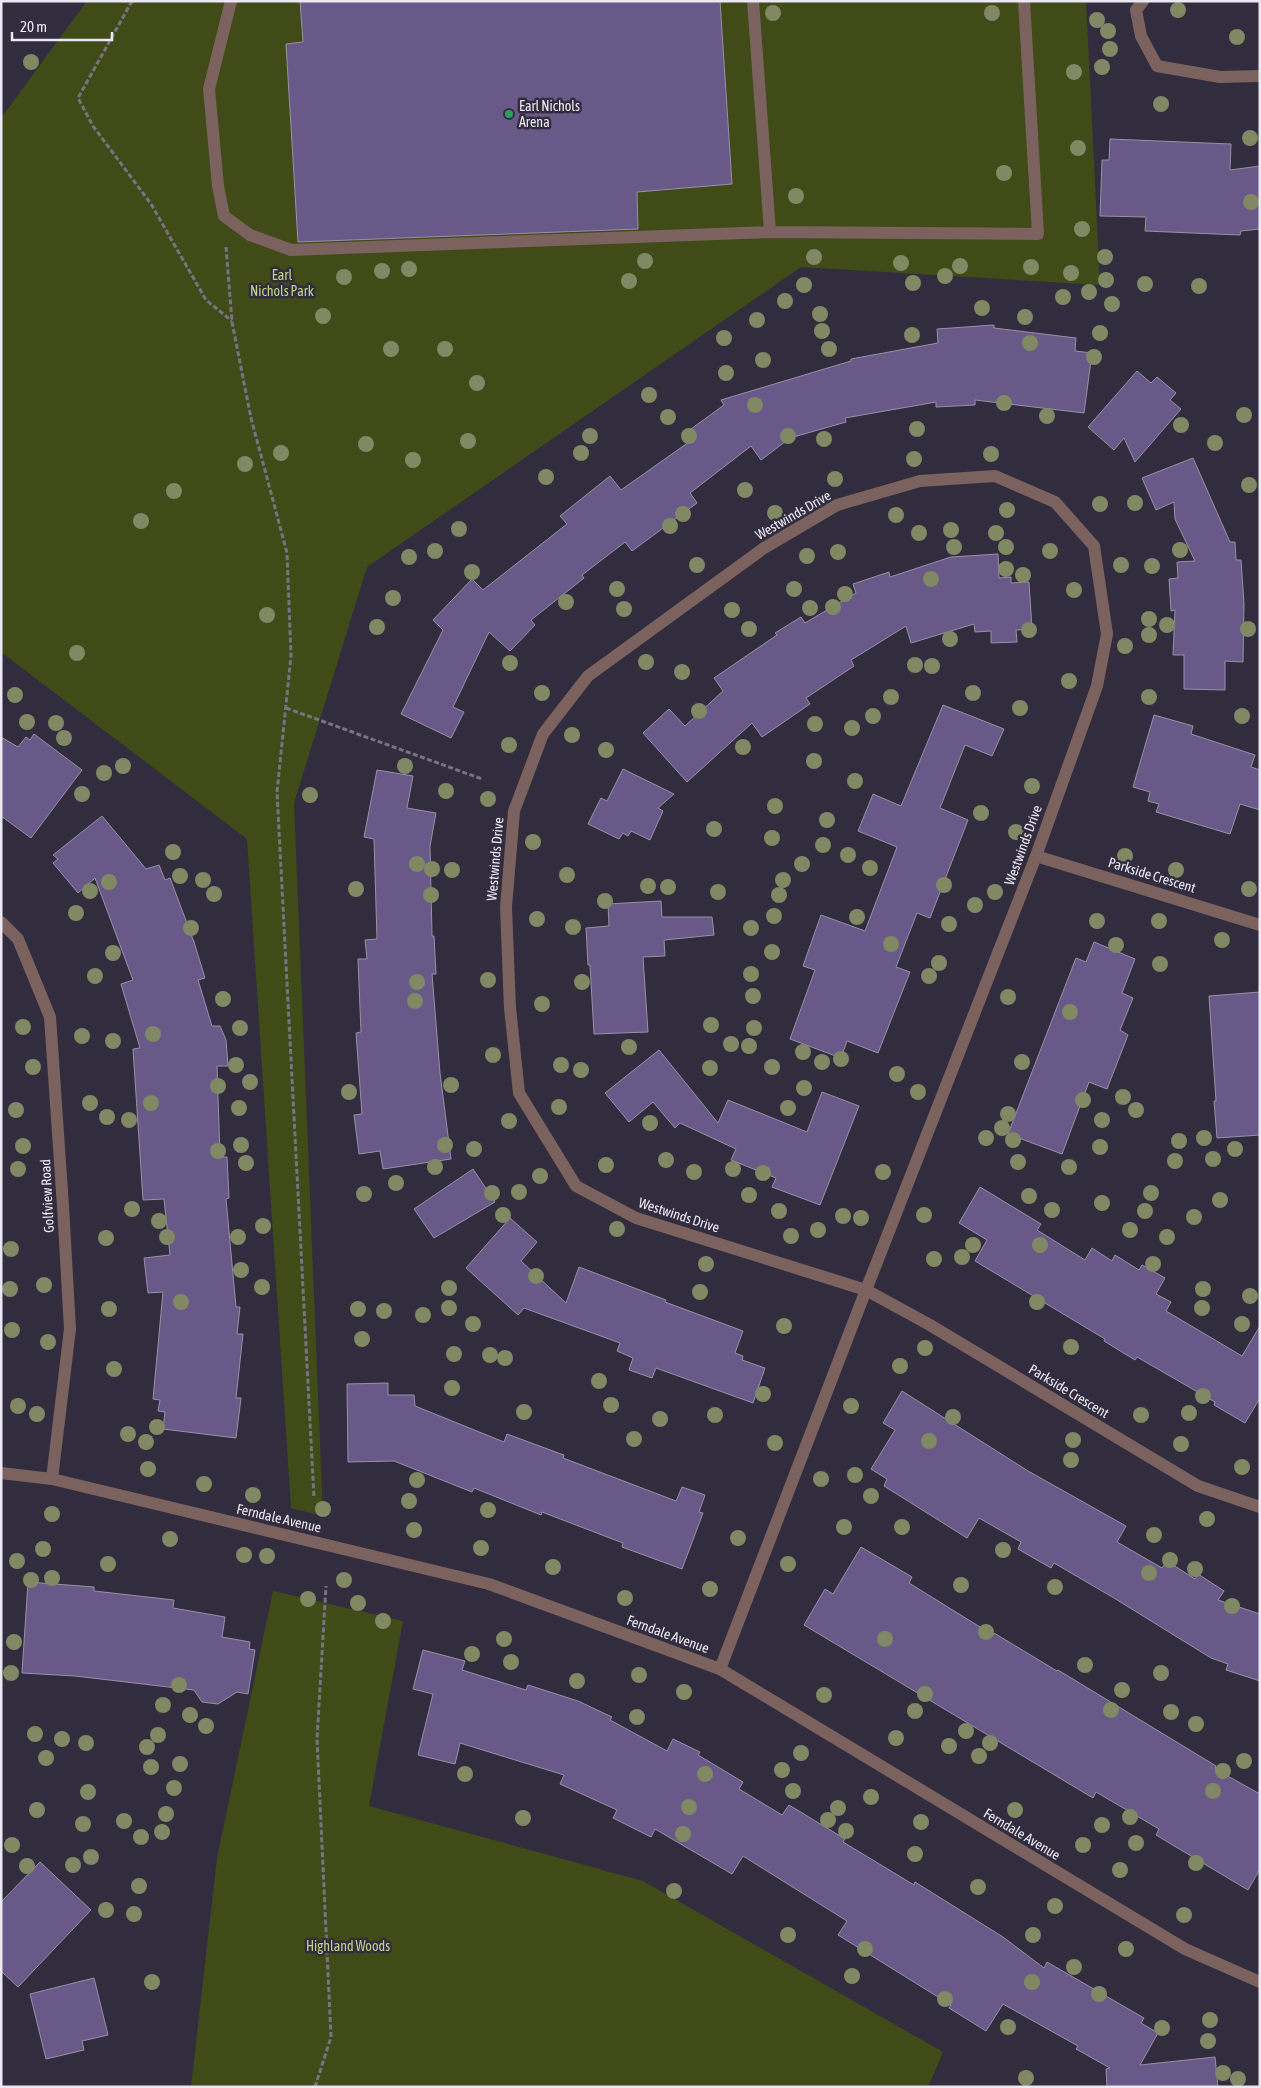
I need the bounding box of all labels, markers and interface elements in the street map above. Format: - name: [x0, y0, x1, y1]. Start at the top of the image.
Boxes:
- scale bar: [12, 10, 112, 42]
- text: 20 m: [20, 18, 47, 35]
- place label: Earl Nichols Arena: [519, 98, 580, 130]
- marker: Earl Nichols Arena: [503, 108, 515, 120]
- park label: Earl Nichols Park: [250, 267, 314, 299]
- street label: Westwinds Drive: [753, 487, 833, 543]
- street label: Westwinds Drive: [1001, 803, 1045, 887]
- street label: Westwinds Drive: [483, 816, 507, 902]
- street label: Parkside Crescent: [1106, 854, 1198, 896]
- street label: Golfview Road: [37, 1159, 57, 1233]
- street label: Westwinds Drive: [637, 1194, 721, 1236]
- street label: Parkside Crescent: [1026, 1361, 1112, 1421]
- street label: Ferndale Avenue: [235, 1500, 323, 1536]
- street label: Ferndale Avenue: [625, 1612, 711, 1656]
- street label: Ferndale Avenue: [981, 1805, 1063, 1863]
- park label: Highland Woods: [306, 1938, 390, 1954]

